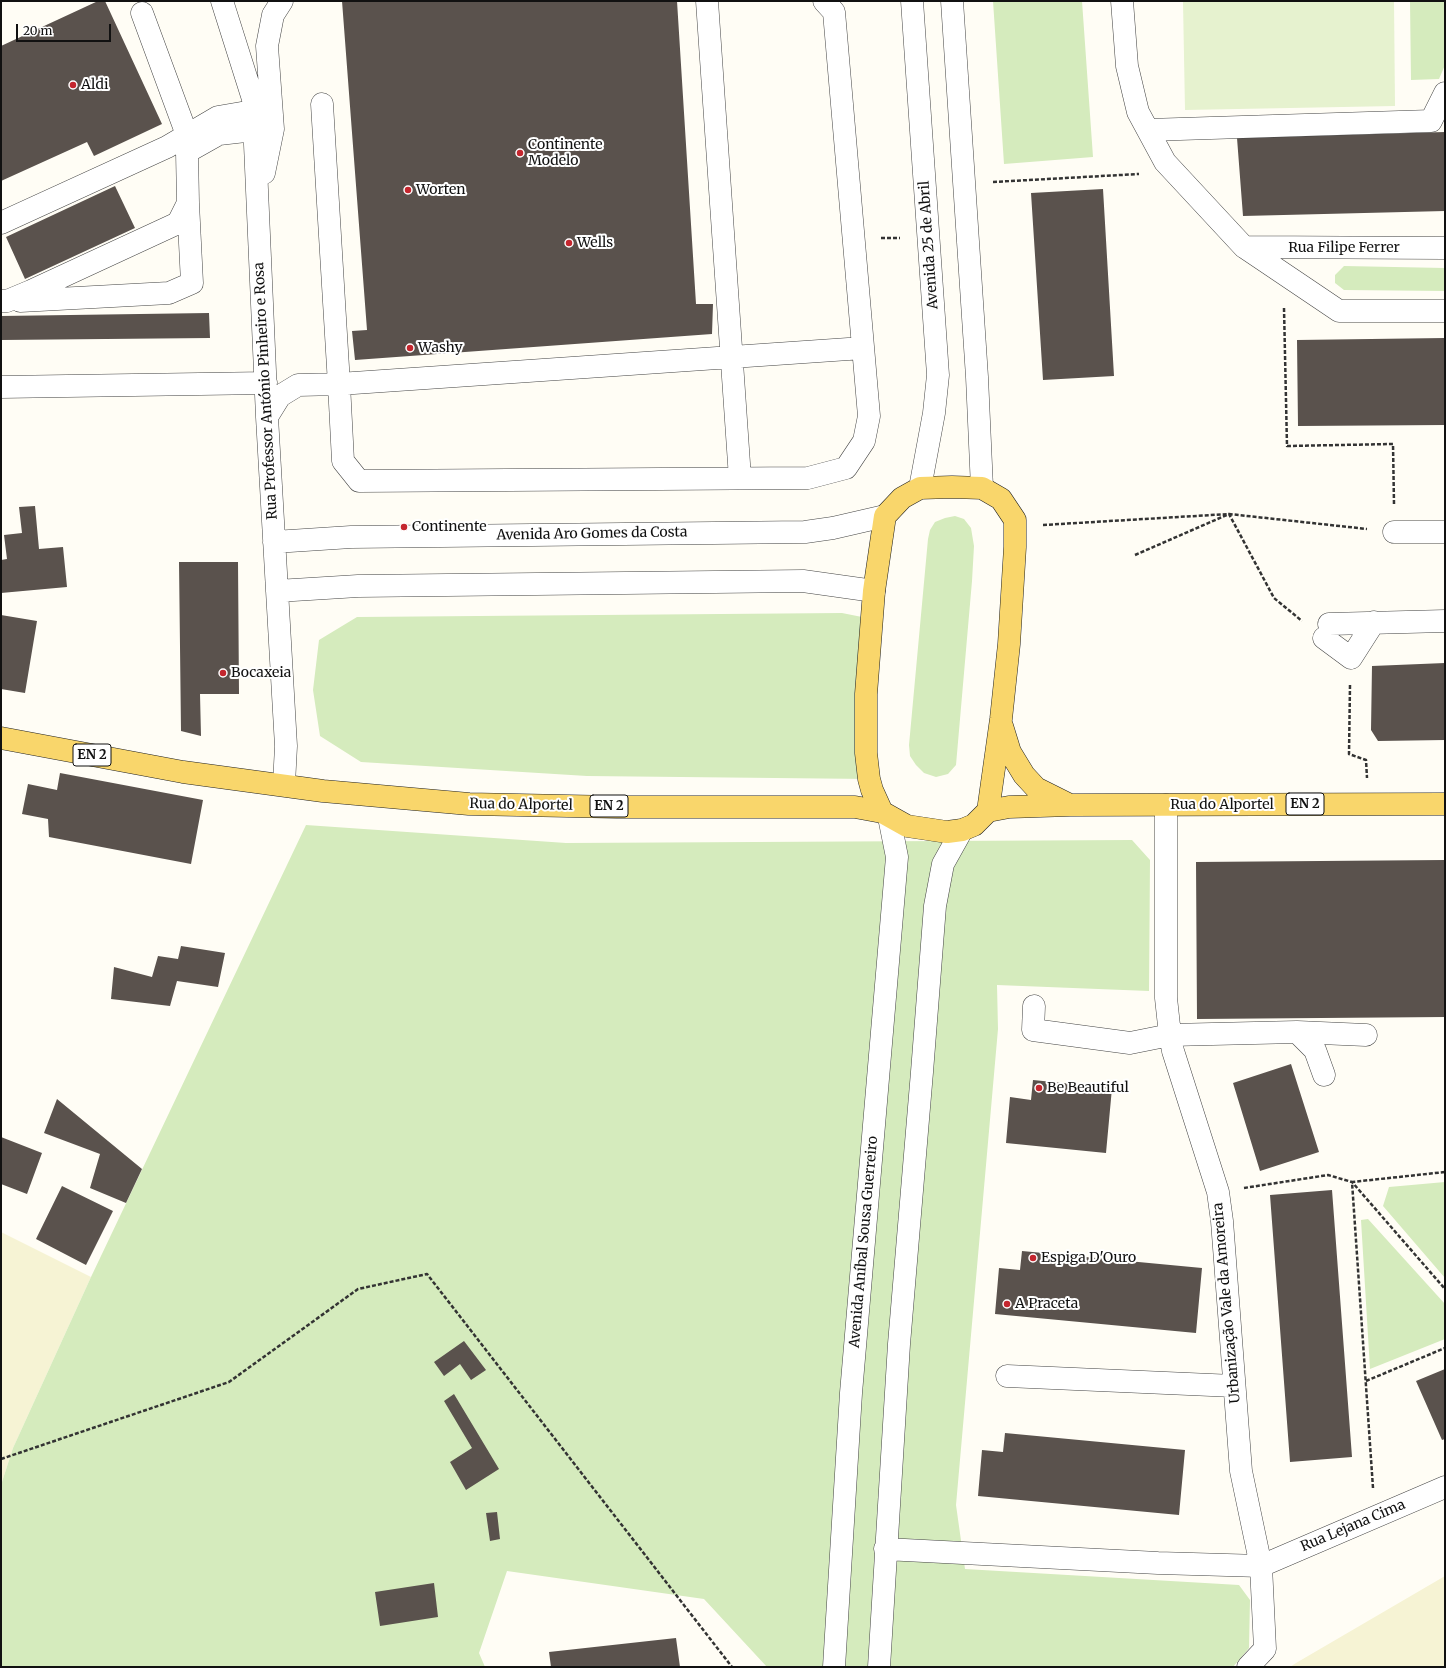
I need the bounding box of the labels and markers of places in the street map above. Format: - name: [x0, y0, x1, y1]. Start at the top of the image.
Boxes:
- place label: Aldi: [81, 77, 108, 93]
- marker: Aldi: [68, 80, 78, 90]
- place label: Continente Modelo: [528, 137, 602, 170]
- marker: Continente Modelo: [515, 148, 525, 158]
- place label: Worten: [416, 182, 466, 198]
- marker: Worten: [403, 185, 413, 195]
- place label: Wells: [577, 235, 613, 251]
- marker: Wells: [564, 238, 574, 248]
- place label: Washy: [418, 340, 463, 356]
- marker: Washy: [405, 343, 415, 353]
- place label: Continente: [412, 519, 486, 535]
- marker: Continente: [399, 522, 409, 532]
- place label: Bocaxeia: [231, 665, 291, 681]
- marker: Bocaxeia: [218, 668, 228, 678]
- place label: Be Beautiful: [1047, 1080, 1129, 1096]
- marker: Be Beautiful: [1034, 1083, 1044, 1093]
- place label: Espiga D'Ouro: [1041, 1250, 1136, 1266]
- marker: Espiga D'Ouro: [1028, 1253, 1038, 1263]
- place label: A Praceta: [1015, 1296, 1078, 1312]
- marker: A Praceta: [1002, 1299, 1012, 1309]

